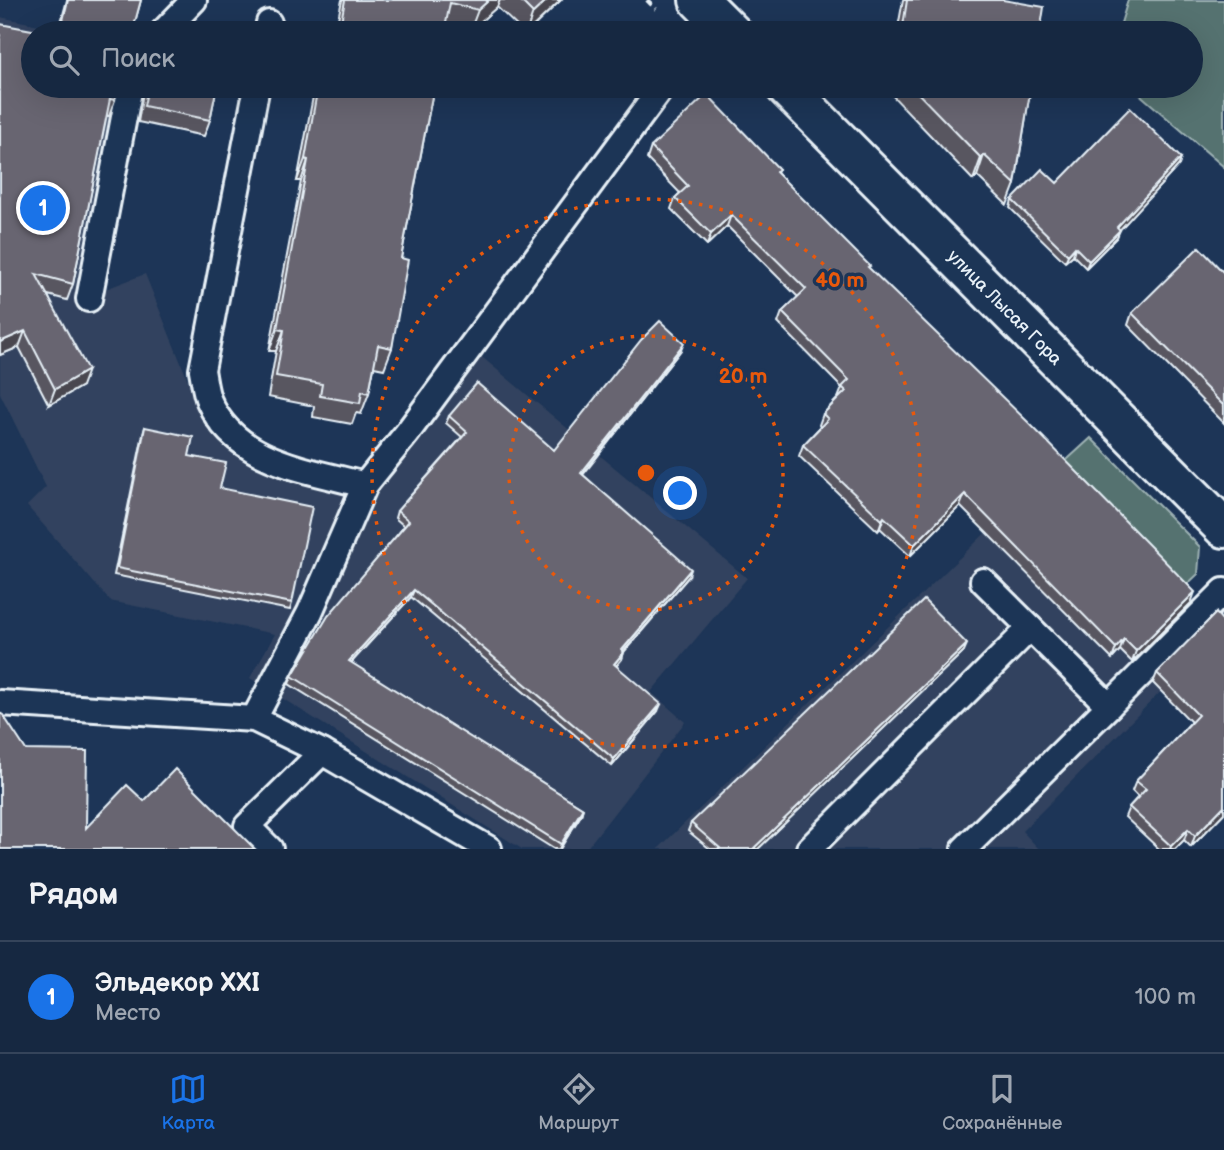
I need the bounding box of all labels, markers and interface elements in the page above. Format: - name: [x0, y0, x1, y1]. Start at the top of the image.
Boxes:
- search box: [21, 21, 1203, 98]
- icon: search: [45, 41, 83, 79]
- text: Поиск: [101, 44, 175, 75]
- pin: 1: [20, 182, 66, 234]
- street label: улица Лысая Гора: [943, 245, 1067, 370]
- text: 40 m: [815, 268, 865, 293]
- text: 20 m: [719, 364, 767, 389]
- centre of rings: [634, 461, 658, 485]
- your location: [663, 476, 697, 510]
- text: Рядом: [28, 877, 118, 913]
- text: Эльдекор XXI: [95, 968, 260, 999]
- text: 1: [46, 983, 56, 1011]
- text: 100 m: [1135, 983, 1196, 1011]
- text: Место: [95, 999, 161, 1027]
- tab: Карта: [162, 1070, 215, 1135]
- tab: Маршрут: [538, 1070, 619, 1135]
- tab: Сохранённые: [942, 1070, 1062, 1135]

